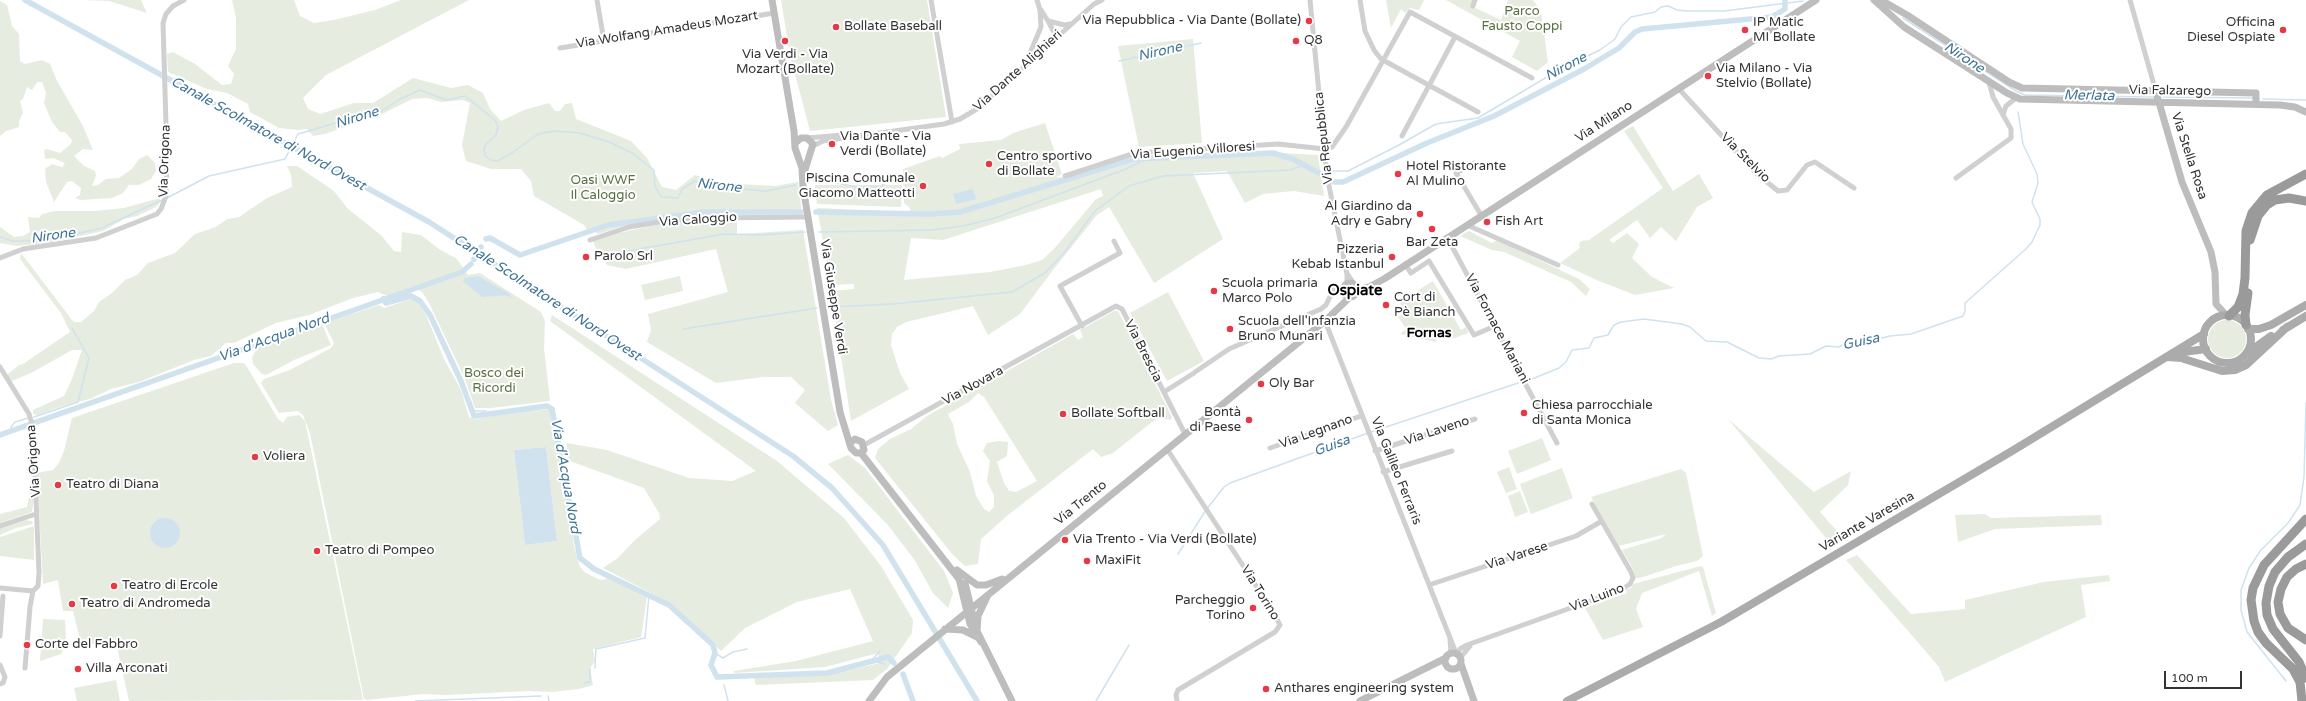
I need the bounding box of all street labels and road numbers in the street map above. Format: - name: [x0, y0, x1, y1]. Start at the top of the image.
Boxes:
- street label: Via Wolfang Amadeus Mozart: [575, 8, 759, 52]
- street label: Via Dante Alighieri: [970, 27, 1066, 115]
- street label: Via Falzarego: [2129, 82, 2211, 100]
- street label: Via Repubblica: [1311, 91, 1337, 185]
- street label: Via Milano: [1573, 98, 1635, 146]
- street label: Via Stella Rosa: [2168, 110, 2210, 202]
- street label: Via Origona: [156, 124, 174, 198]
- street label: Via Stelvio: [1717, 130, 1773, 186]
- street label: Via Eugenio Villoresi: [1130, 139, 1256, 163]
- street label: Via Caloggio: [659, 210, 737, 230]
- street label: Via Giuseppe Verdi: [816, 238, 850, 356]
- street label: Via Fornace Mariani: [1461, 271, 1533, 387]
- street label: Via Brescia: [1121, 317, 1165, 385]
- street label: Via Novara: [940, 363, 1006, 409]
- street label: Via Legnano: [1277, 412, 1355, 452]
- street label: Via Laveno: [1403, 413, 1471, 449]
- street label: Via Galileo Ferraris: [1367, 415, 1425, 527]
- street label: Via Origona: [24, 424, 44, 498]
- street label: Via Trento: [1052, 477, 1110, 529]
- street label: Variante Varesina: [1817, 489, 1917, 555]
- street label: Via Varese: [1484, 539, 1550, 573]
- street label: Via Torino: [1237, 563, 1283, 623]
- street label: Via Luino: [1567, 580, 1627, 616]

